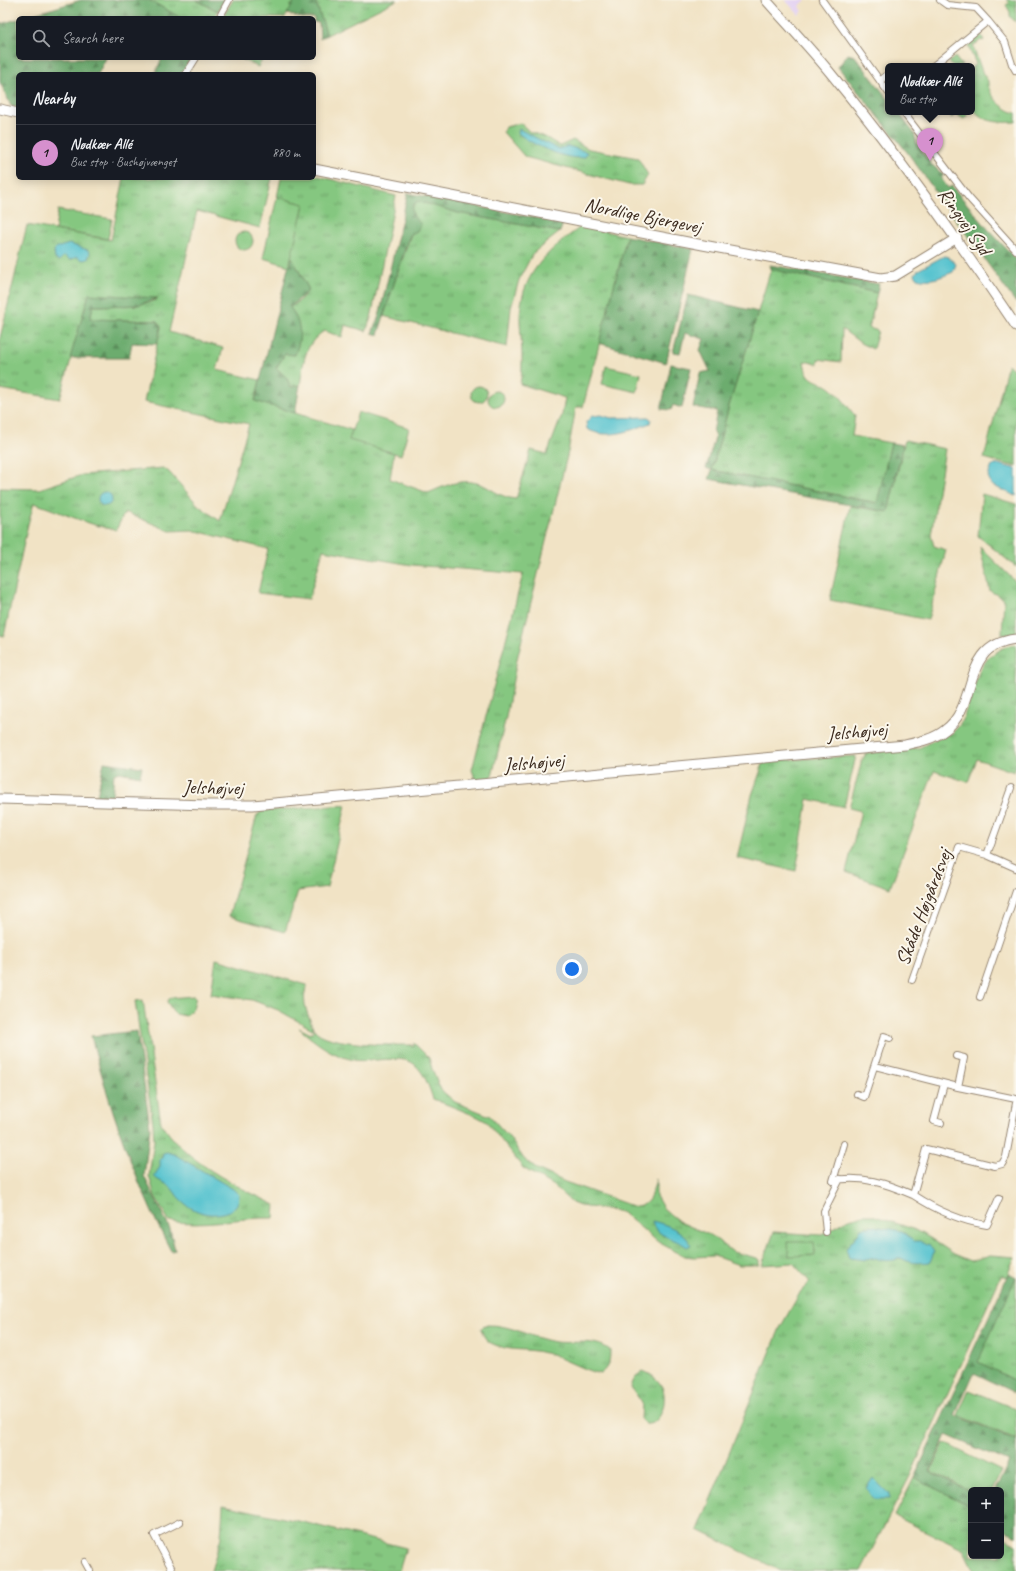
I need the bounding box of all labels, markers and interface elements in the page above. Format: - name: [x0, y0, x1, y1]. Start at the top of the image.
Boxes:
- search box: [16, 16, 316, 60]
- icon: search: [30, 27, 52, 49]
- text: Search here: [62, 29, 123, 48]
- popup: [885, 63, 975, 115]
- text: Nødkær Allé: [899, 72, 961, 91]
- text: Nearby: [32, 88, 75, 109]
- text: Bus stop: [899, 91, 937, 107]
- pin: 1: [917, 128, 943, 161]
- text: Nødkær Allé: [70, 135, 132, 154]
- text: 1: [42, 145, 48, 161]
- text: 880 m: [272, 145, 300, 161]
- text: Bus stop · Bushøjvænget: [70, 154, 176, 170]
- street label: Ringvej Syd: [932, 183, 999, 263]
- street label: Nordlige Bjergevej: [582, 192, 705, 239]
- street label: Jelshøjvej: [825, 716, 890, 747]
- street label: Jelshøjvej: [502, 747, 567, 778]
- street label: Jelshøjvej: [182, 774, 245, 801]
- street label: Skåde Højgårdsvej: [890, 843, 958, 969]
- your location: [562, 959, 582, 979]
- map controls: [968, 1487, 1004, 1559]
- button: +: [968, 1487, 1004, 1523]
- button: −: [968, 1523, 1004, 1559]

